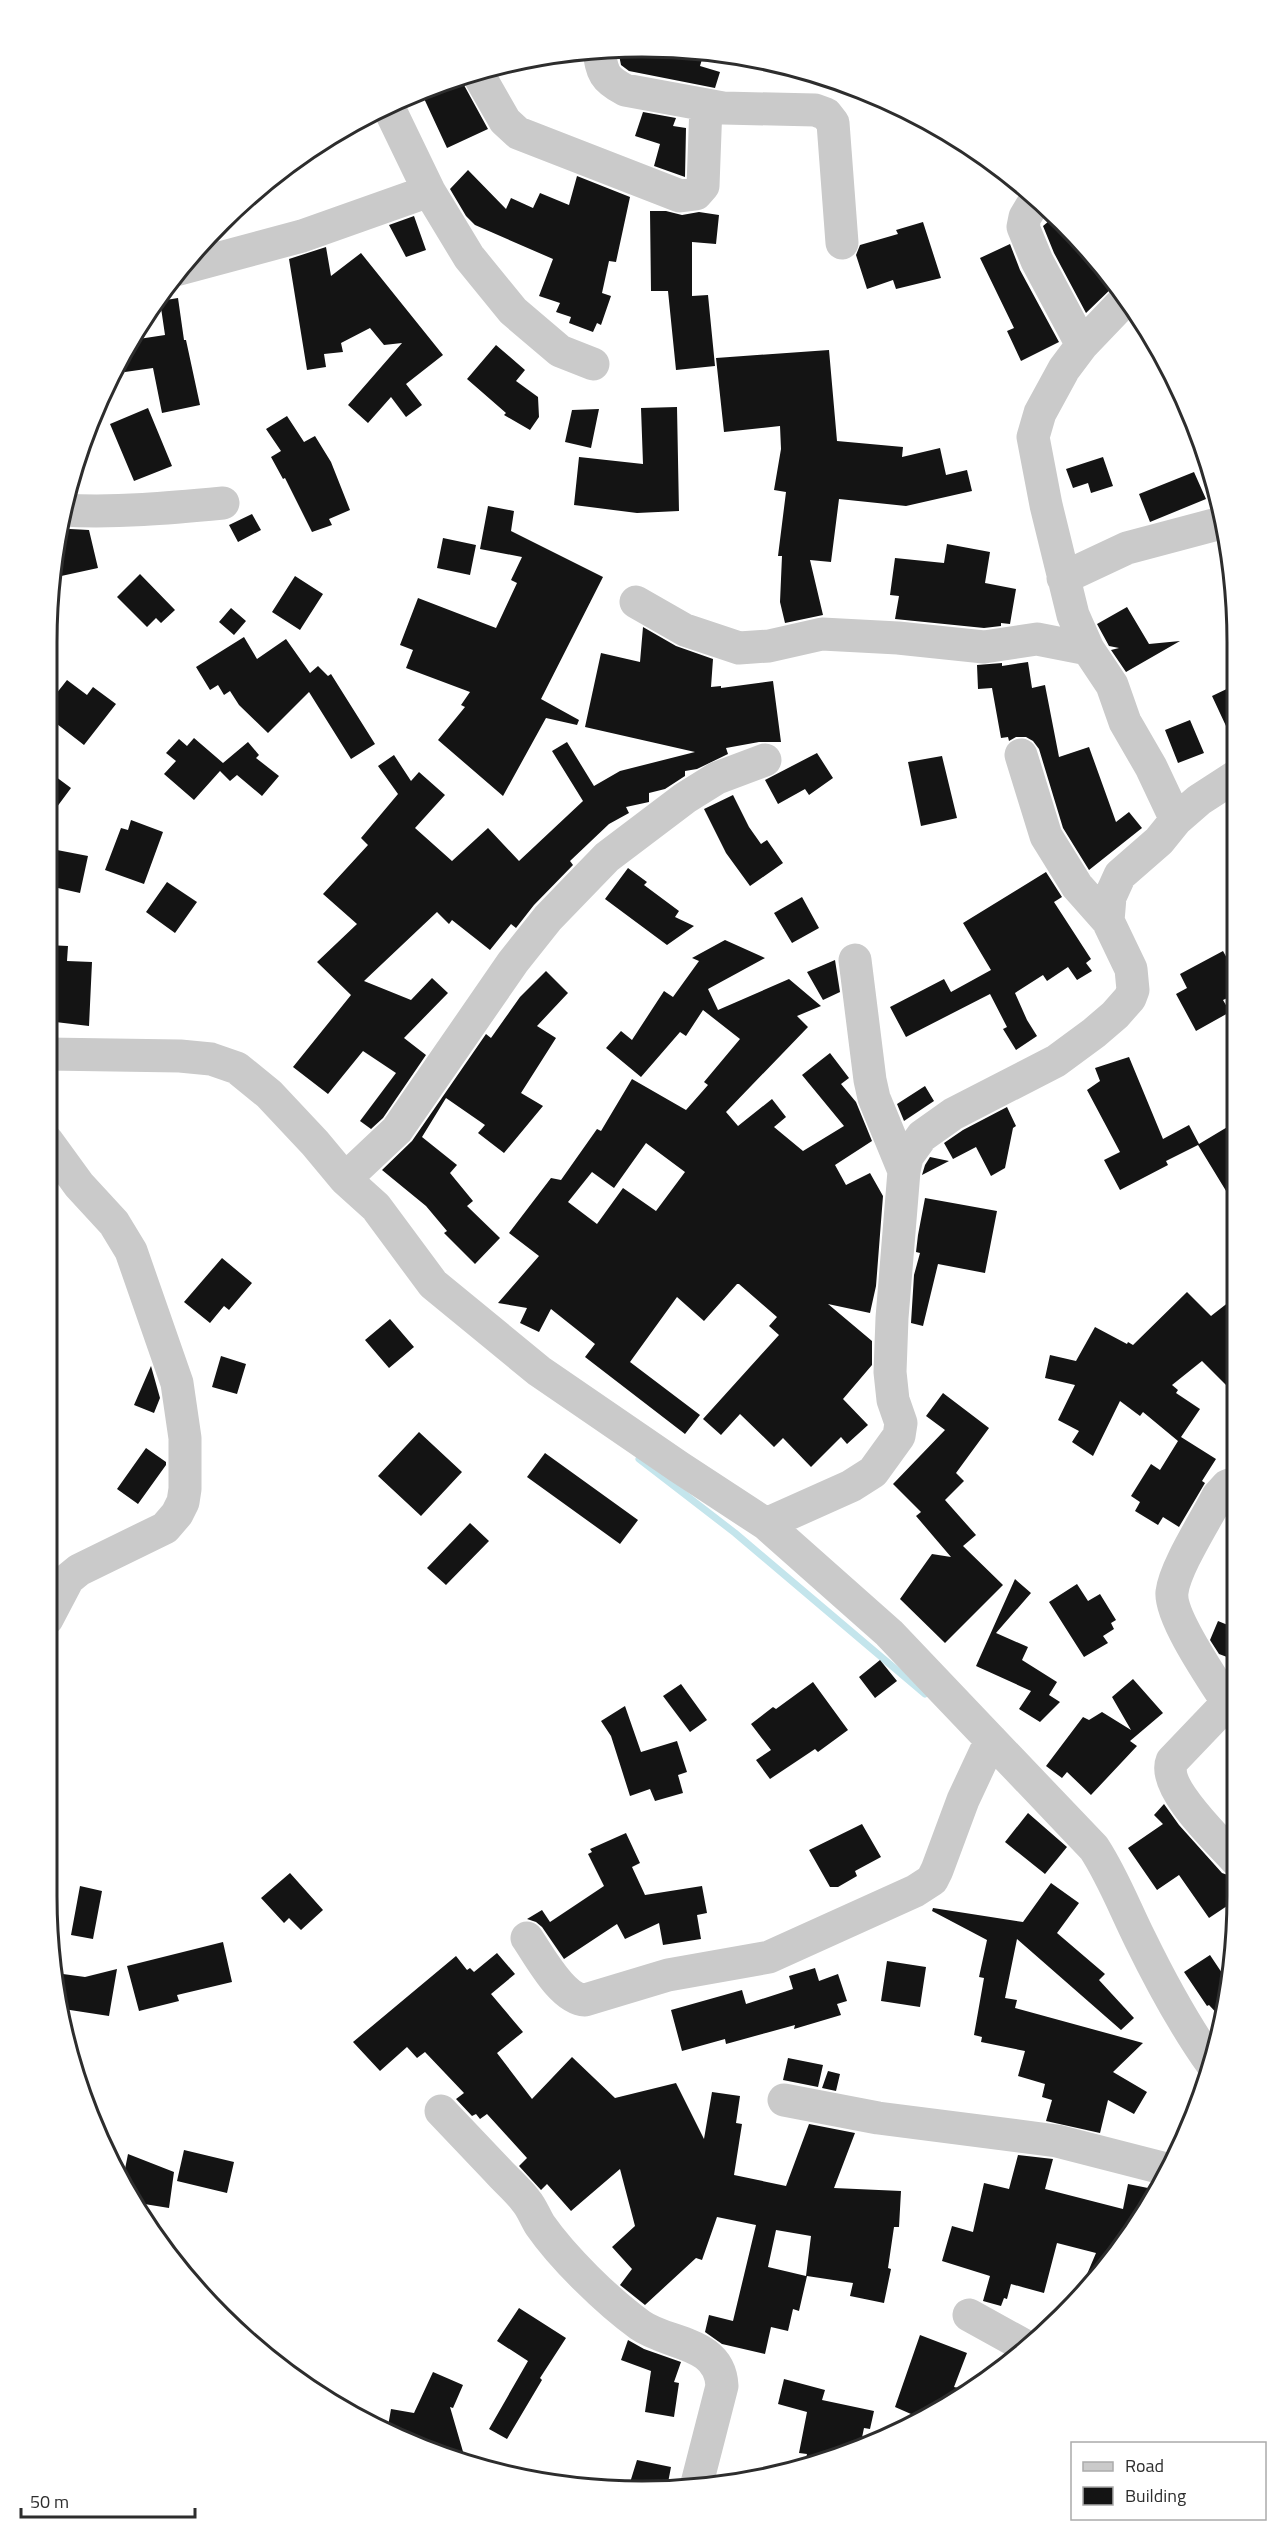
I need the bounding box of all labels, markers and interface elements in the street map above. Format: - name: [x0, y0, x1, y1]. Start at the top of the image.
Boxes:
- legend: [1071, 2442, 1266, 2520]
- text: Road: [1125, 2452, 1164, 2479]
- scale bar: [21, 2481, 195, 2519]
- text: Building: [1125, 2482, 1186, 2509]
- text: 50 m: [30, 2488, 69, 2515]

